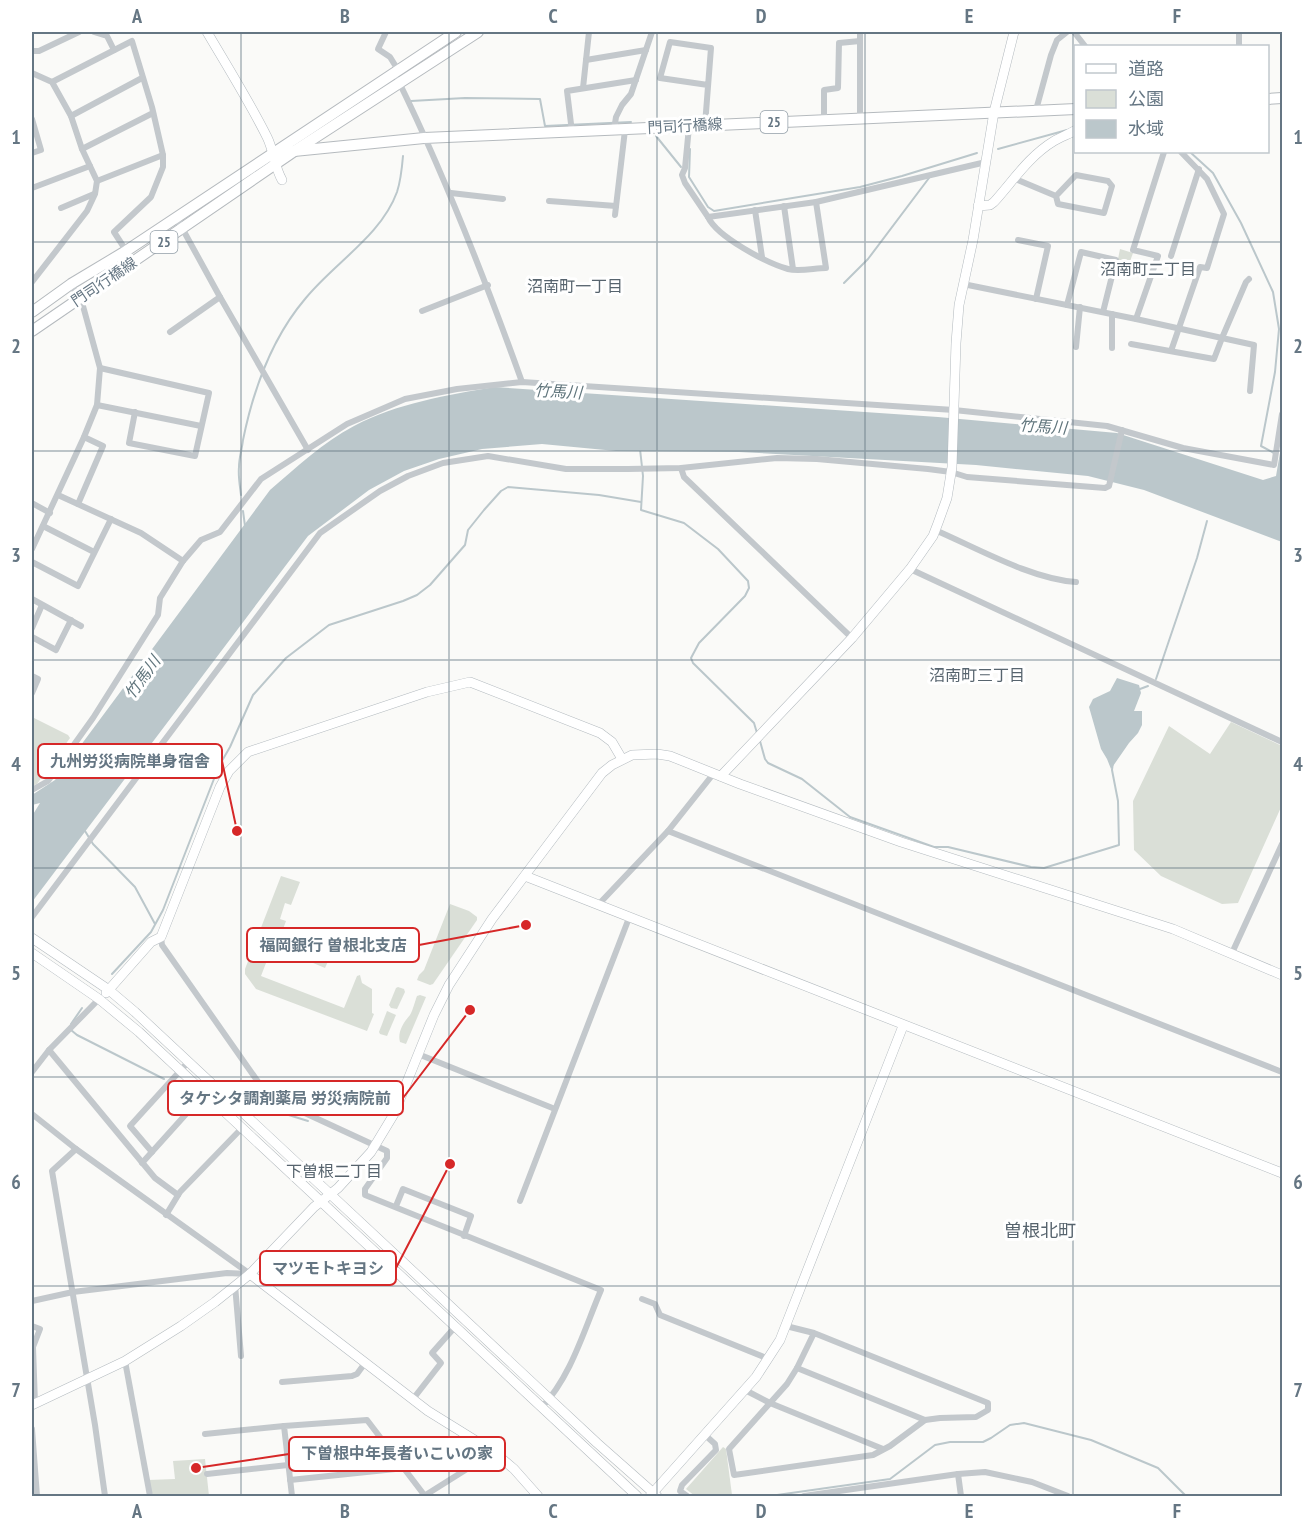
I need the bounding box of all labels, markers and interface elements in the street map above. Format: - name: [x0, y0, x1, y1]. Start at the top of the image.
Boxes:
- text: A: [131, 3, 143, 29]
- text: B: [340, 3, 350, 29]
- text: C: [548, 3, 558, 29]
- text: D: [756, 3, 767, 29]
- text: E: [965, 3, 973, 29]
- text: F: [1173, 3, 1181, 29]
- legend: [1074, 45, 1269, 153]
- text: 道路: [1128, 57, 1164, 80]
- text: 公園: [1128, 87, 1164, 110]
- road number: 25: [760, 111, 788, 133]
- street label: 門司行橋線: [647, 114, 723, 137]
- text: 水域: [1128, 117, 1164, 140]
- text: 1: [11, 124, 21, 150]
- text: 1: [1293, 124, 1303, 150]
- road number: 25: [150, 231, 178, 253]
- street label: 門司行橋線: [67, 253, 140, 310]
- district label: 沼南町二丁目: [1100, 259, 1196, 279]
- district label: 沼南町一丁目: [527, 276, 623, 296]
- text: 2: [11, 333, 21, 359]
- text: 2: [1293, 333, 1303, 359]
- water label: 竹馬川: [534, 380, 584, 402]
- water label: 竹馬川: [1018, 414, 1070, 438]
- text: 3: [11, 542, 21, 568]
- text: 3: [1293, 542, 1303, 568]
- water label: 竹馬川: [120, 650, 165, 702]
- district label: 沼南町三丁目: [929, 665, 1025, 685]
- callout: 九州労災病院単身宿舎: [38, 744, 222, 778]
- text: 4: [11, 751, 21, 777]
- text: 九州労災病院単身宿舎: [50, 751, 210, 771]
- text: 4: [1293, 751, 1303, 777]
- callout: 福岡銀行 曽根北支店: [247, 928, 419, 962]
- text: 福岡銀行 曽根北支店: [259, 935, 407, 955]
- text: 5: [11, 960, 21, 986]
- text: 5: [1293, 960, 1303, 986]
- callout: タケシタ調剤薬局 労災病院前: [168, 1081, 403, 1115]
- text: タケシタ調剤薬局 労災病院前: [179, 1088, 391, 1108]
- district label: 下曽根二丁目: [286, 1161, 382, 1181]
- text: 6: [11, 1169, 21, 1195]
- text: 6: [1293, 1169, 1303, 1195]
- district label: 曽根北町: [1004, 1219, 1076, 1242]
- callout: マツモトキヨシ: [260, 1251, 396, 1285]
- text: マツモトキヨシ: [272, 1258, 384, 1278]
- text: 7: [11, 1377, 21, 1403]
- text: 7: [1293, 1377, 1303, 1403]
- callout: 下曽根中年長者いこいの家: [289, 1437, 505, 1471]
- text: 下曽根中年長者いこいの家: [301, 1443, 493, 1463]
- text: A: [131, 1498, 143, 1524]
- text: B: [340, 1498, 350, 1524]
- text: C: [548, 1498, 558, 1524]
- text: D: [756, 1498, 767, 1524]
- text: E: [965, 1498, 973, 1524]
- text: F: [1173, 1498, 1181, 1524]

